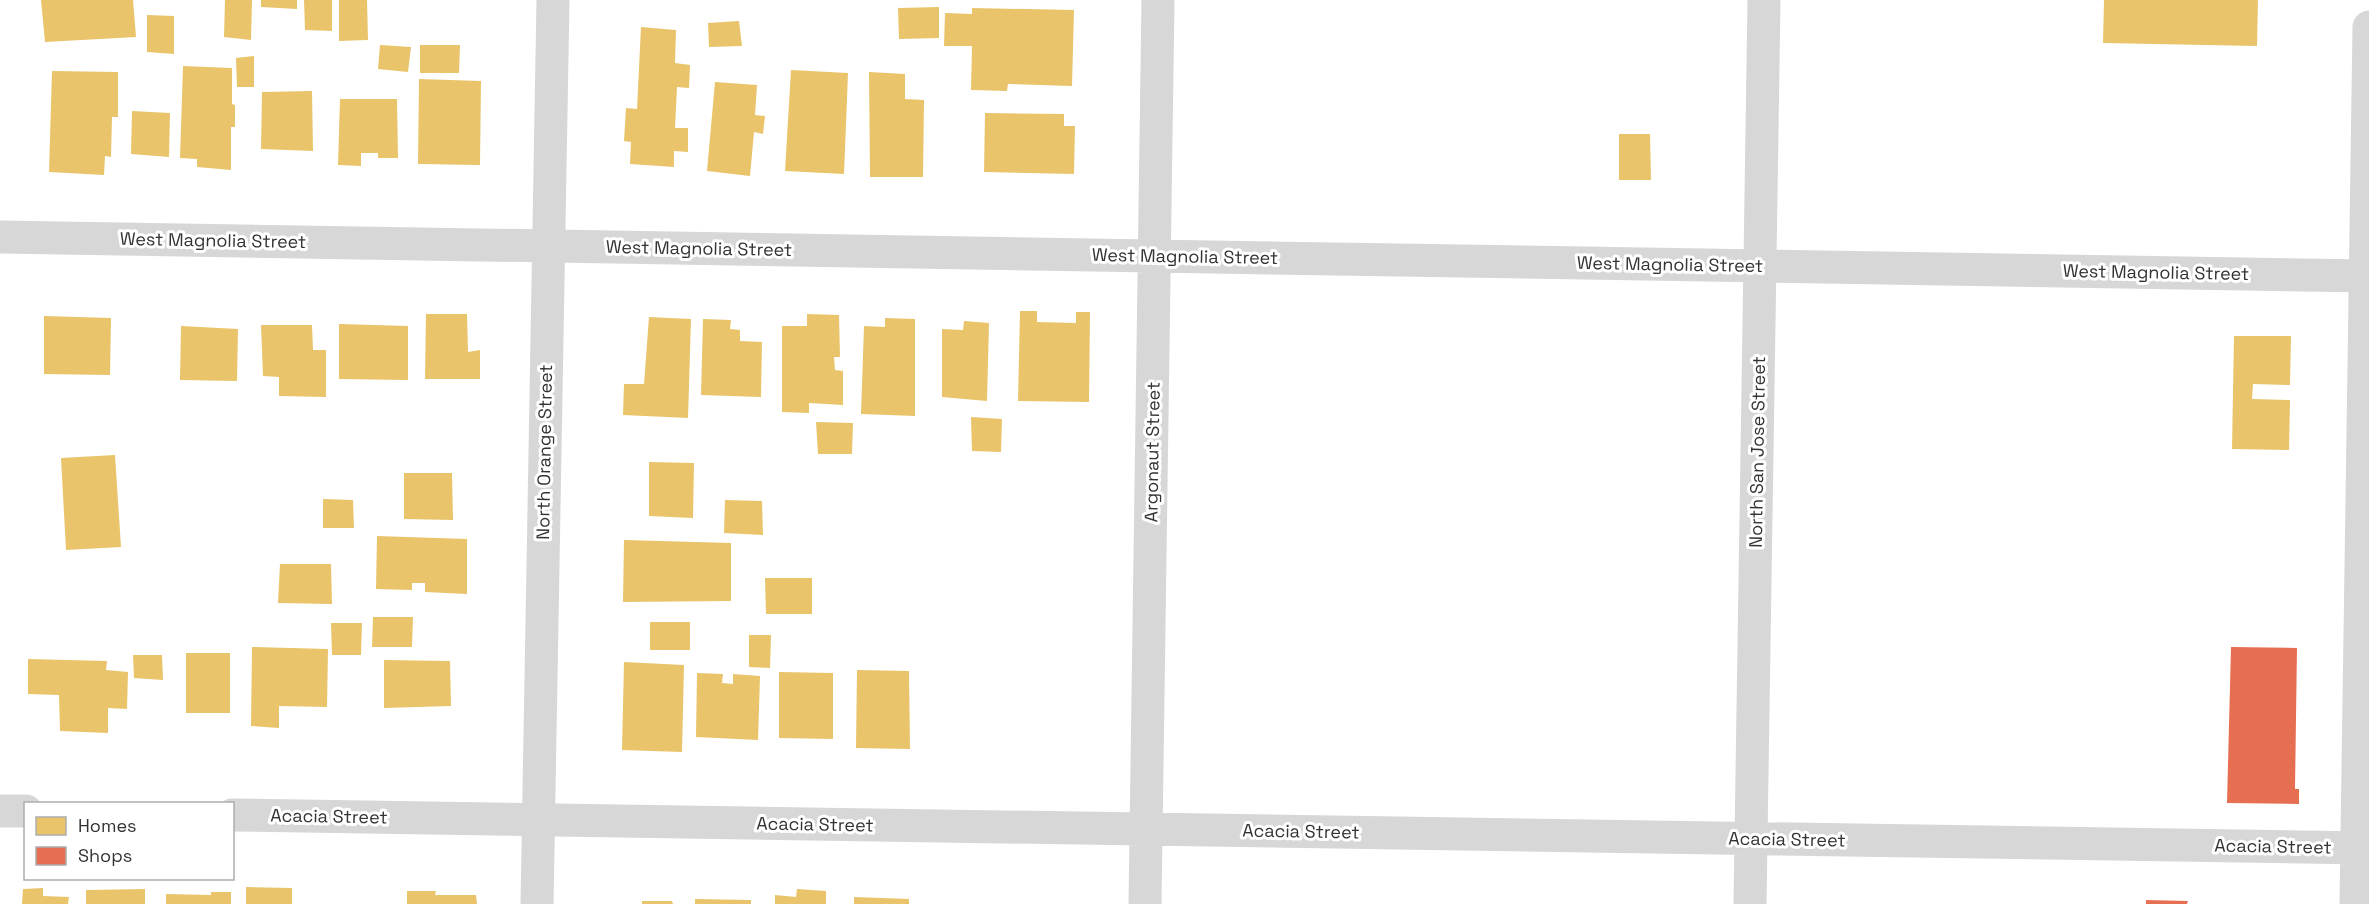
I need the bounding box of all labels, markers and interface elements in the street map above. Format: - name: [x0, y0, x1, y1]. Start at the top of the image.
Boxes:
- street label: West Magnolia Street: [120, 227, 306, 253]
- street label: West Magnolia Street: [606, 235, 792, 261]
- street label: West Magnolia Street: [1092, 243, 1278, 269]
- street label: West Magnolia Street: [1577, 251, 1763, 277]
- street label: West Magnolia Street: [2063, 259, 2249, 285]
- street label: North San Jose Street: [1744, 356, 1770, 548]
- street label: North Orange Street: [531, 364, 557, 540]
- street label: Argonaut Street: [1139, 382, 1165, 522]
- legend: [24, 802, 234, 880]
- street label: Acacia Street: [270, 803, 388, 829]
- street label: Acacia Street: [756, 811, 874, 837]
- text: Homes: [78, 814, 137, 837]
- street label: Acacia Street: [1242, 818, 1360, 844]
- street label: Acacia Street: [1728, 826, 1846, 852]
- street label: Acacia Street: [2214, 833, 2332, 859]
- text: Shops: [78, 844, 132, 867]

